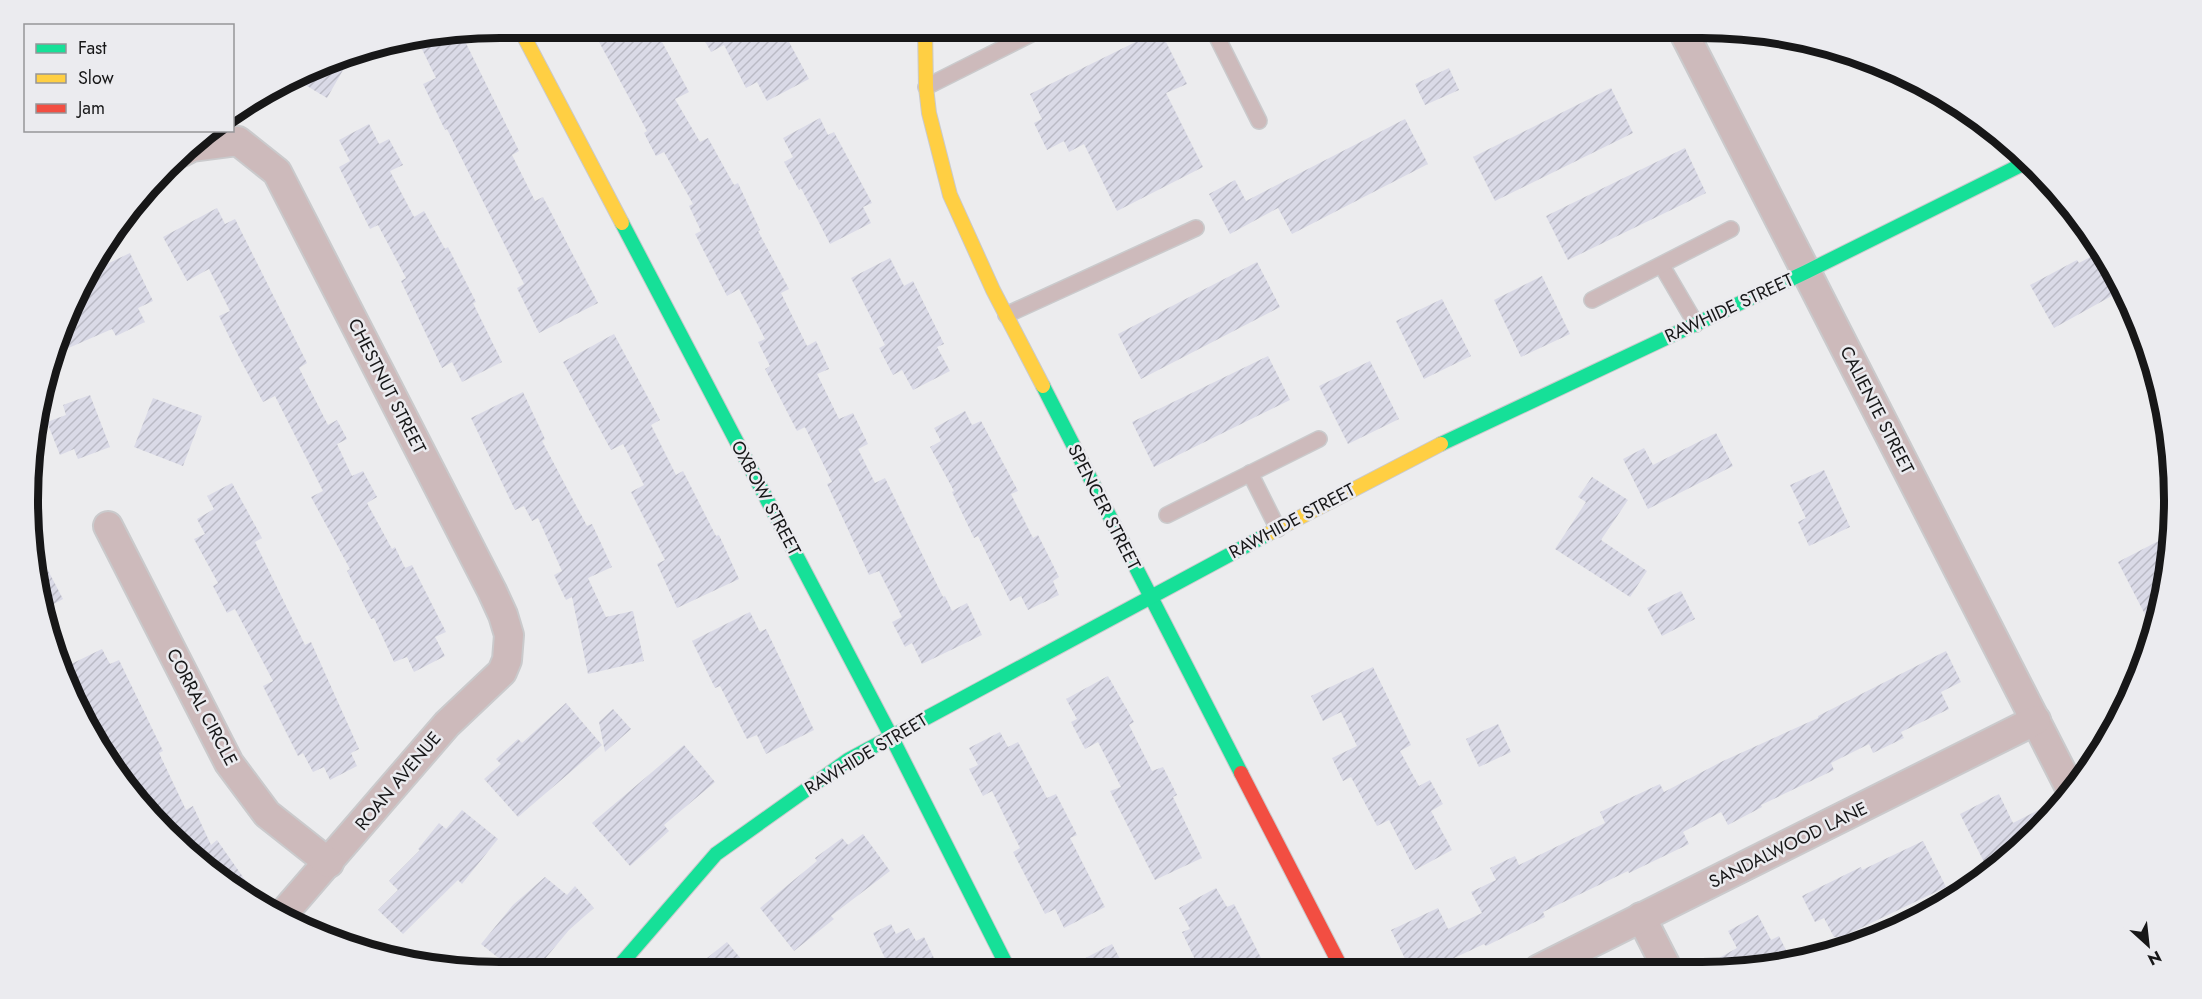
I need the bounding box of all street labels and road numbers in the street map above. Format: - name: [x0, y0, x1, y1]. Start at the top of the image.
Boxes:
- street label: RAWHIDE STREET: [1660, 267, 1798, 349]
- street label: CHESTNUT STREET: [342, 314, 433, 459]
- street label: CALIENTE STREET: [1834, 342, 1921, 479]
- street label: OXBOW STREET: [725, 436, 808, 561]
- street label: SPENCER STREET: [1061, 440, 1147, 575]
- street label: RAWHIDE STREET: [1224, 477, 1360, 565]
- street label: CORRAL CIRCLE: [160, 644, 244, 770]
- street label: RAWHIDE STREET: [800, 707, 933, 801]
- street label: ROAN AVENUE: [349, 726, 447, 836]
- street label: SANDALWOOD LANE: [1704, 795, 1872, 895]

